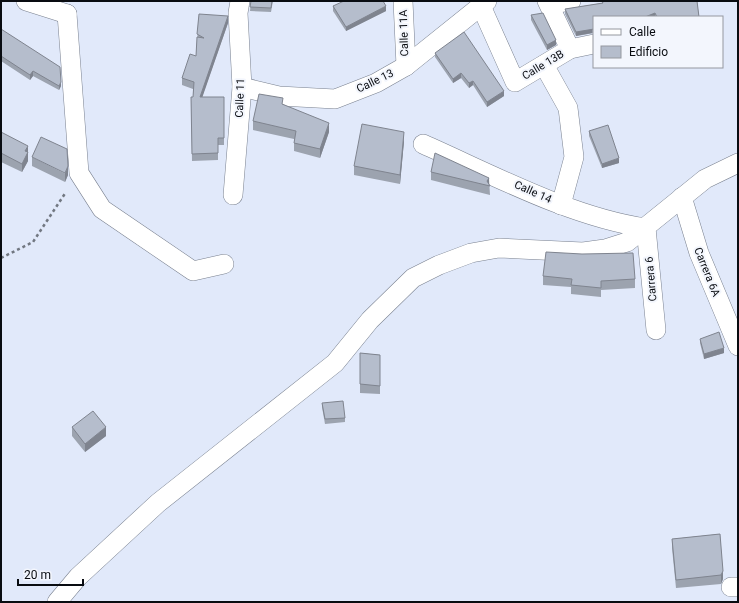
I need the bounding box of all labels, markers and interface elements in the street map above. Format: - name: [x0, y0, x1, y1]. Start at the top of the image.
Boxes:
- street label: Calle 11A: [397, 9, 411, 57]
- legend: [593, 16, 723, 68]
- text: Calle: [629, 25, 656, 39]
- text: Edificio: [629, 45, 668, 59]
- street label: Calle 13B: [520, 47, 566, 82]
- street label: Calle 13: [354, 67, 396, 95]
- street label: Calle 11: [233, 78, 247, 118]
- street label: Calle 14: [512, 178, 554, 206]
- street label: Carrera 6A: [691, 245, 723, 299]
- street label: Carrera 6: [643, 256, 659, 302]
- scale bar: [18, 561, 83, 587]
- text: 20 m: [24, 568, 51, 582]

